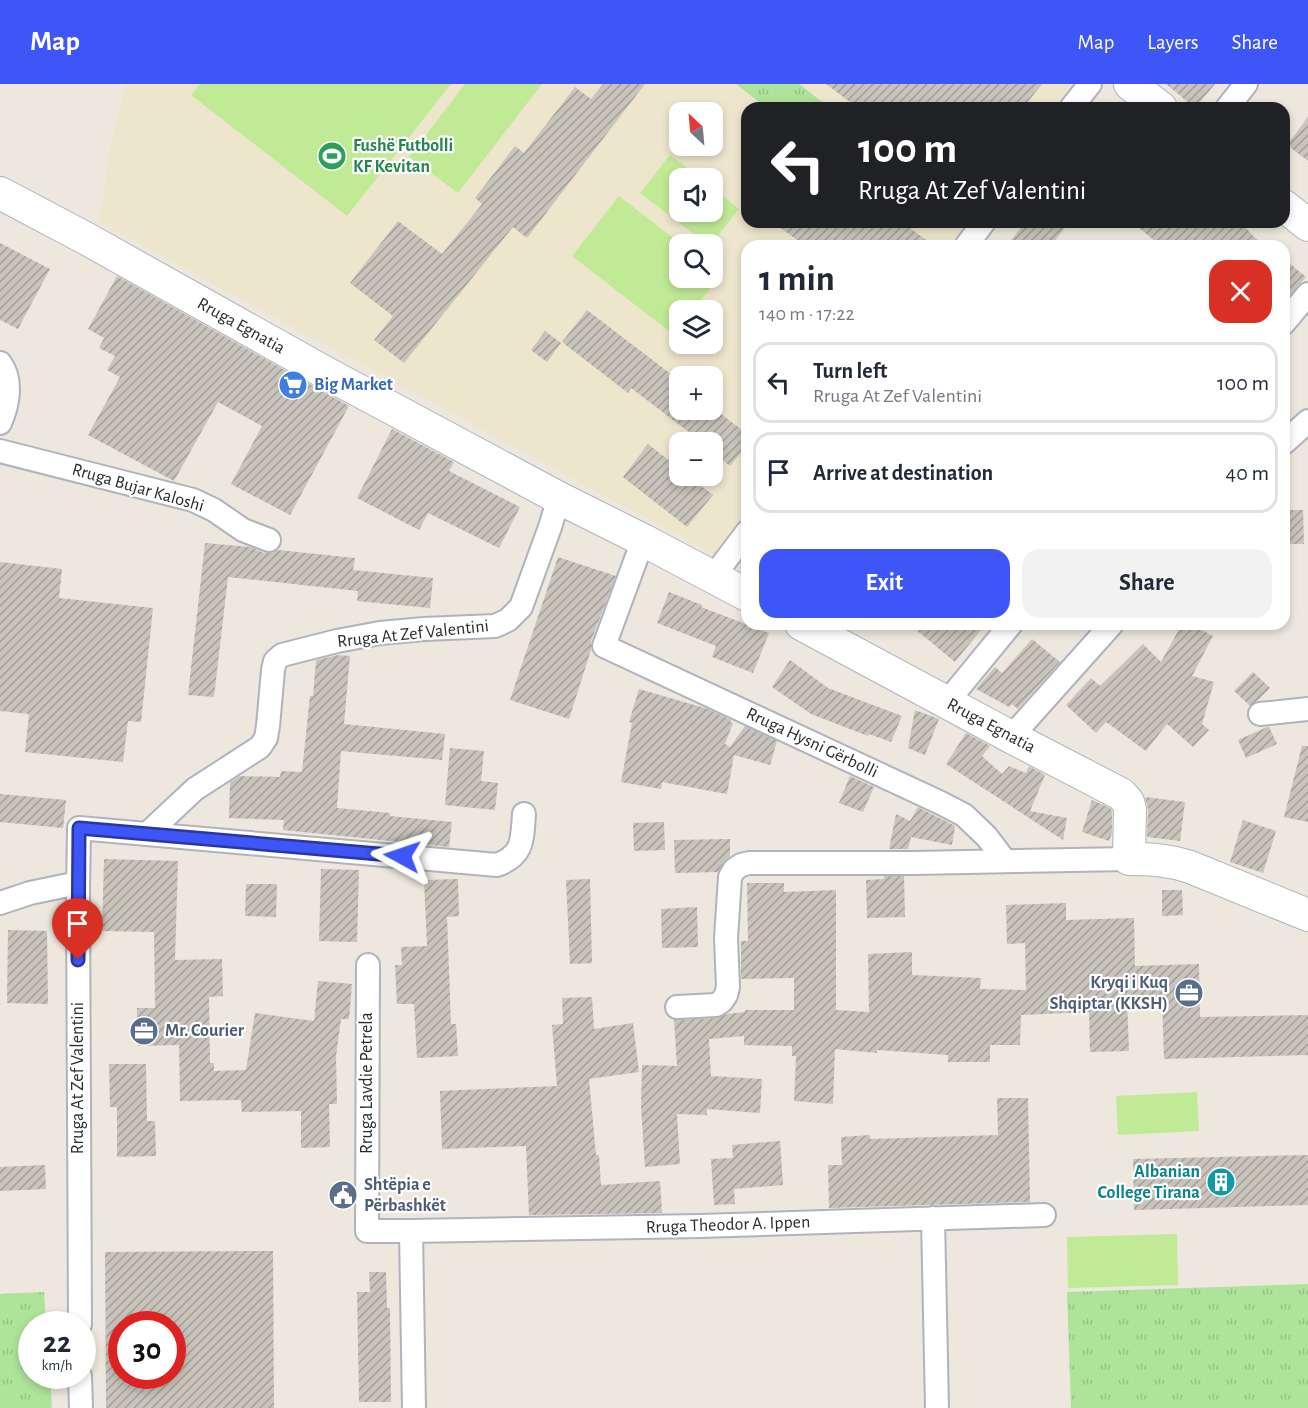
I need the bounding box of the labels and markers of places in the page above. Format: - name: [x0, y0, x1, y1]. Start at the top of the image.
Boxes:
- place label: Fushë Futbolli KF Kevitan: [353, 137, 453, 176]
- sports icon: Fushë Futbolli KF Kevitan: [316, 140, 348, 172]
- supermarket icon: Big Market: [277, 369, 309, 401]
- place label: Big Market: [314, 376, 393, 394]
- pin: [52, 898, 103, 960]
- place label: Kryqi i Kuq Shqiptar (KKSH): [1049, 974, 1168, 1013]
- office icon: Kryqi i Kuq Shqiptar (KKSH): [1173, 977, 1205, 1009]
- office icon: Mr. Courier: [128, 1015, 160, 1047]
- place label: Mr. Courier: [165, 1022, 245, 1040]
- place label: Albanian College Tirana: [1098, 1163, 1200, 1202]
- building icon: Albanian College Tirana: [1205, 1166, 1237, 1198]
- place label: Shtëpia e Përbashkët: [364, 1176, 446, 1215]
- public building icon: Shtëpia e Përbashkët: [327, 1179, 359, 1211]

